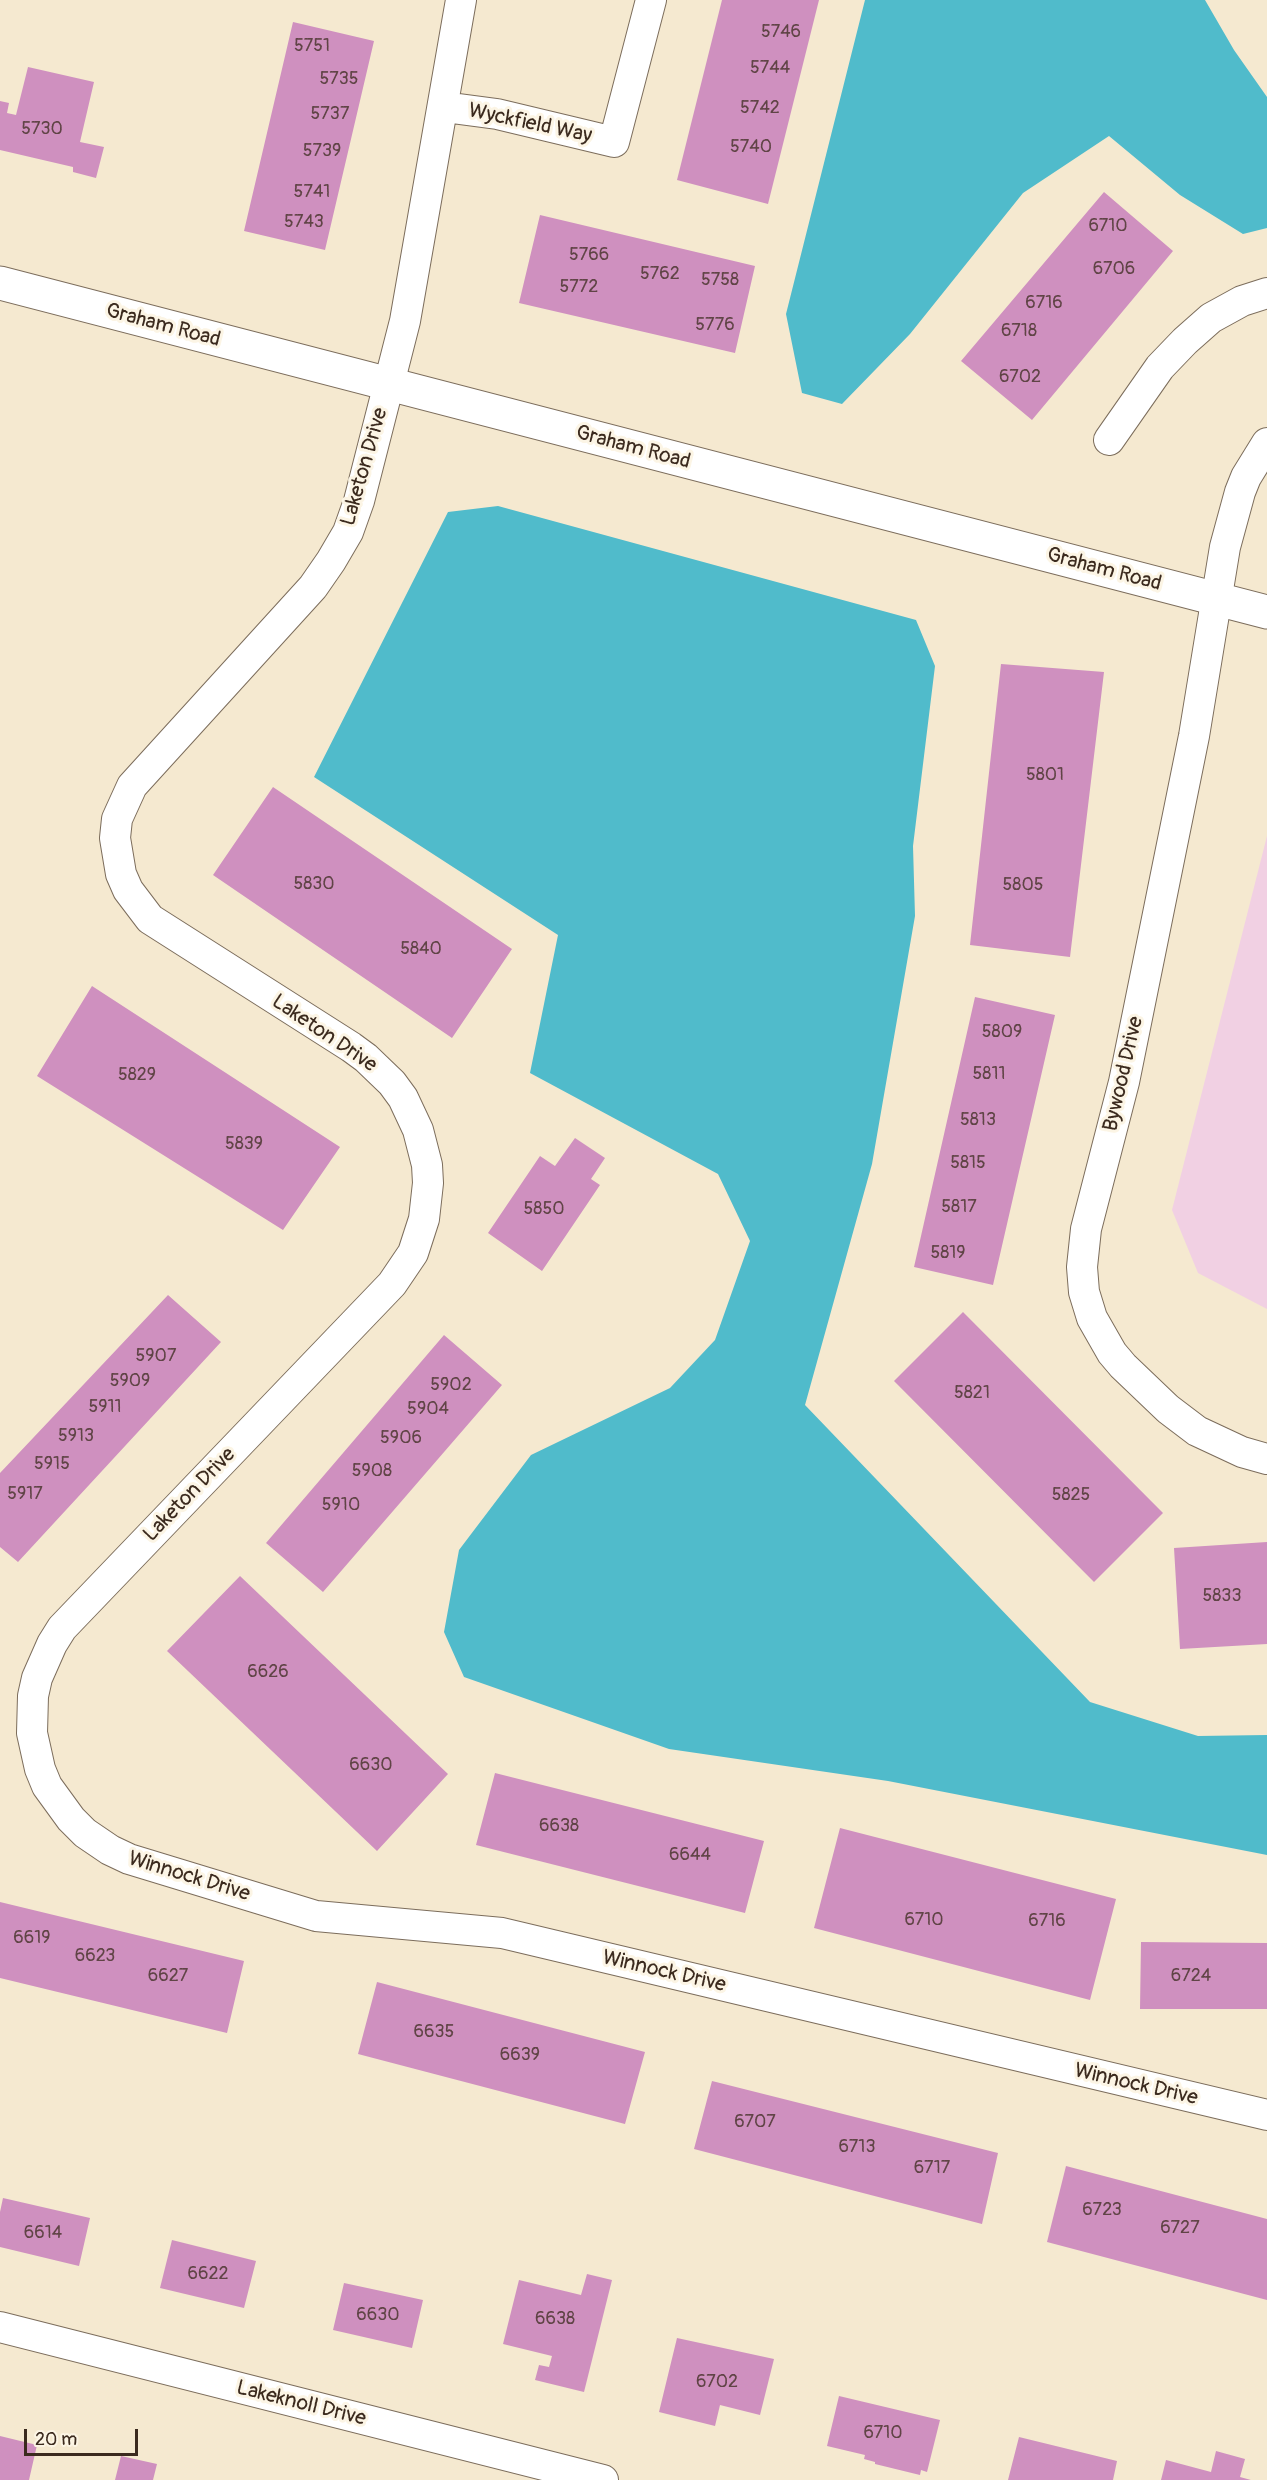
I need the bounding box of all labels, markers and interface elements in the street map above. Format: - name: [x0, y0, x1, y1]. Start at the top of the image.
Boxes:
- house number: 5746: [761, 21, 801, 43]
- house number: 5751: [294, 35, 330, 57]
- house number: 5744: [750, 57, 790, 79]
- house number: 5735: [319, 68, 359, 90]
- house number: 5742: [740, 97, 780, 119]
- street label: Wyckfield Way: [466, 99, 594, 149]
- house number: 5737: [311, 103, 349, 125]
- house number: 5730: [21, 118, 63, 140]
- house number: 5740: [730, 136, 772, 158]
- house number: 5739: [303, 140, 341, 162]
- house number: 5741: [294, 181, 330, 203]
- house number: 5743: [284, 211, 324, 233]
- house number: 6710: [1088, 215, 1128, 237]
- house number: 5766: [569, 244, 609, 266]
- house number: 6706: [1093, 258, 1135, 280]
- house number: 5762: [640, 263, 680, 285]
- house number: 5758: [701, 269, 739, 291]
- house number: 5772: [560, 276, 598, 298]
- house number: 6716: [1025, 292, 1063, 314]
- street label: Graham Road: [103, 299, 223, 353]
- house number: 5776: [695, 314, 735, 336]
- house number: 6718: [1001, 320, 1037, 342]
- house number: 6702: [999, 366, 1041, 388]
- street label: Laketon Drive: [336, 405, 394, 529]
- street label: Graham Road: [573, 421, 693, 475]
- street label: Graham Road: [1044, 543, 1164, 597]
- house number: 5801: [1026, 764, 1064, 786]
- house number: 5830: [293, 873, 335, 895]
- house number: 5805: [1003, 874, 1043, 896]
- house number: 5840: [400, 938, 442, 960]
- street label: Laketon Drive: [267, 990, 381, 1078]
- street label: Bywood Drive: [1099, 1014, 1149, 1134]
- house number: 5809: [982, 1021, 1022, 1043]
- house number: 5811: [973, 1063, 1005, 1085]
- house number: 5829: [118, 1064, 156, 1086]
- house number: 5813: [960, 1109, 996, 1131]
- house number: 5839: [225, 1133, 263, 1155]
- house number: 5815: [950, 1152, 986, 1174]
- house number: 5817: [941, 1196, 977, 1218]
- house number: 5850: [524, 1198, 564, 1220]
- house number: 5819: [930, 1242, 966, 1264]
- house number: 5907: [136, 1345, 176, 1367]
- house number: 5909: [110, 1370, 150, 1392]
- house number: 5902: [430, 1374, 472, 1396]
- house number: 5821: [954, 1382, 990, 1404]
- house number: 5911: [88, 1396, 122, 1418]
- house number: 5904: [407, 1398, 449, 1420]
- house number: 5913: [58, 1425, 94, 1447]
- house number: 5906: [380, 1427, 422, 1449]
- street label: Laketon Drive: [139, 1443, 241, 1547]
- house number: 5915: [34, 1453, 70, 1475]
- house number: 5908: [352, 1460, 392, 1482]
- house number: 5917: [7, 1483, 43, 1505]
- house number: 5825: [1052, 1484, 1090, 1506]
- house number: 5910: [322, 1494, 360, 1516]
- house number: 5833: [1203, 1585, 1241, 1607]
- house number: 6626: [247, 1661, 289, 1683]
- house number: 6630: [349, 1754, 393, 1776]
- house number: 6638: [539, 1815, 579, 1837]
- house number: 6644: [669, 1844, 711, 1866]
- street label: Winnock Drive: [125, 1847, 253, 1907]
- house number: 6710: [904, 1909, 944, 1931]
- house number: 6716: [1028, 1910, 1066, 1932]
- house number: 6619: [13, 1927, 51, 1949]
- house number: 6623: [75, 1945, 115, 1967]
- street label: Winnock Drive: [600, 1946, 728, 1998]
- house number: 6627: [148, 1965, 188, 1987]
- house number: 6724: [1171, 1965, 1211, 1987]
- house number: 6635: [414, 2021, 454, 2043]
- house number: 6639: [500, 2044, 540, 2066]
- street label: Winnock Drive: [1072, 2059, 1200, 2111]
- house number: 6707: [734, 2111, 776, 2133]
- house number: 6713: [839, 2136, 875, 2158]
- house number: 6717: [914, 2157, 950, 2179]
- house number: 6723: [1082, 2199, 1122, 2221]
- house number: 6727: [1160, 2217, 1200, 2239]
- house number: 6614: [24, 2222, 62, 2244]
- house number: 6622: [187, 2263, 229, 2285]
- house number: 6630: [356, 2304, 400, 2326]
- house number: 6638: [535, 2308, 575, 2330]
- house number: 6702: [696, 2371, 738, 2393]
- street label: Lakeknoll Drive: [234, 2376, 368, 2432]
- scale bar: [27, 2417, 141, 2455]
- house number: 6710: [863, 2422, 903, 2444]
- text: 20 m: [35, 2428, 77, 2451]

